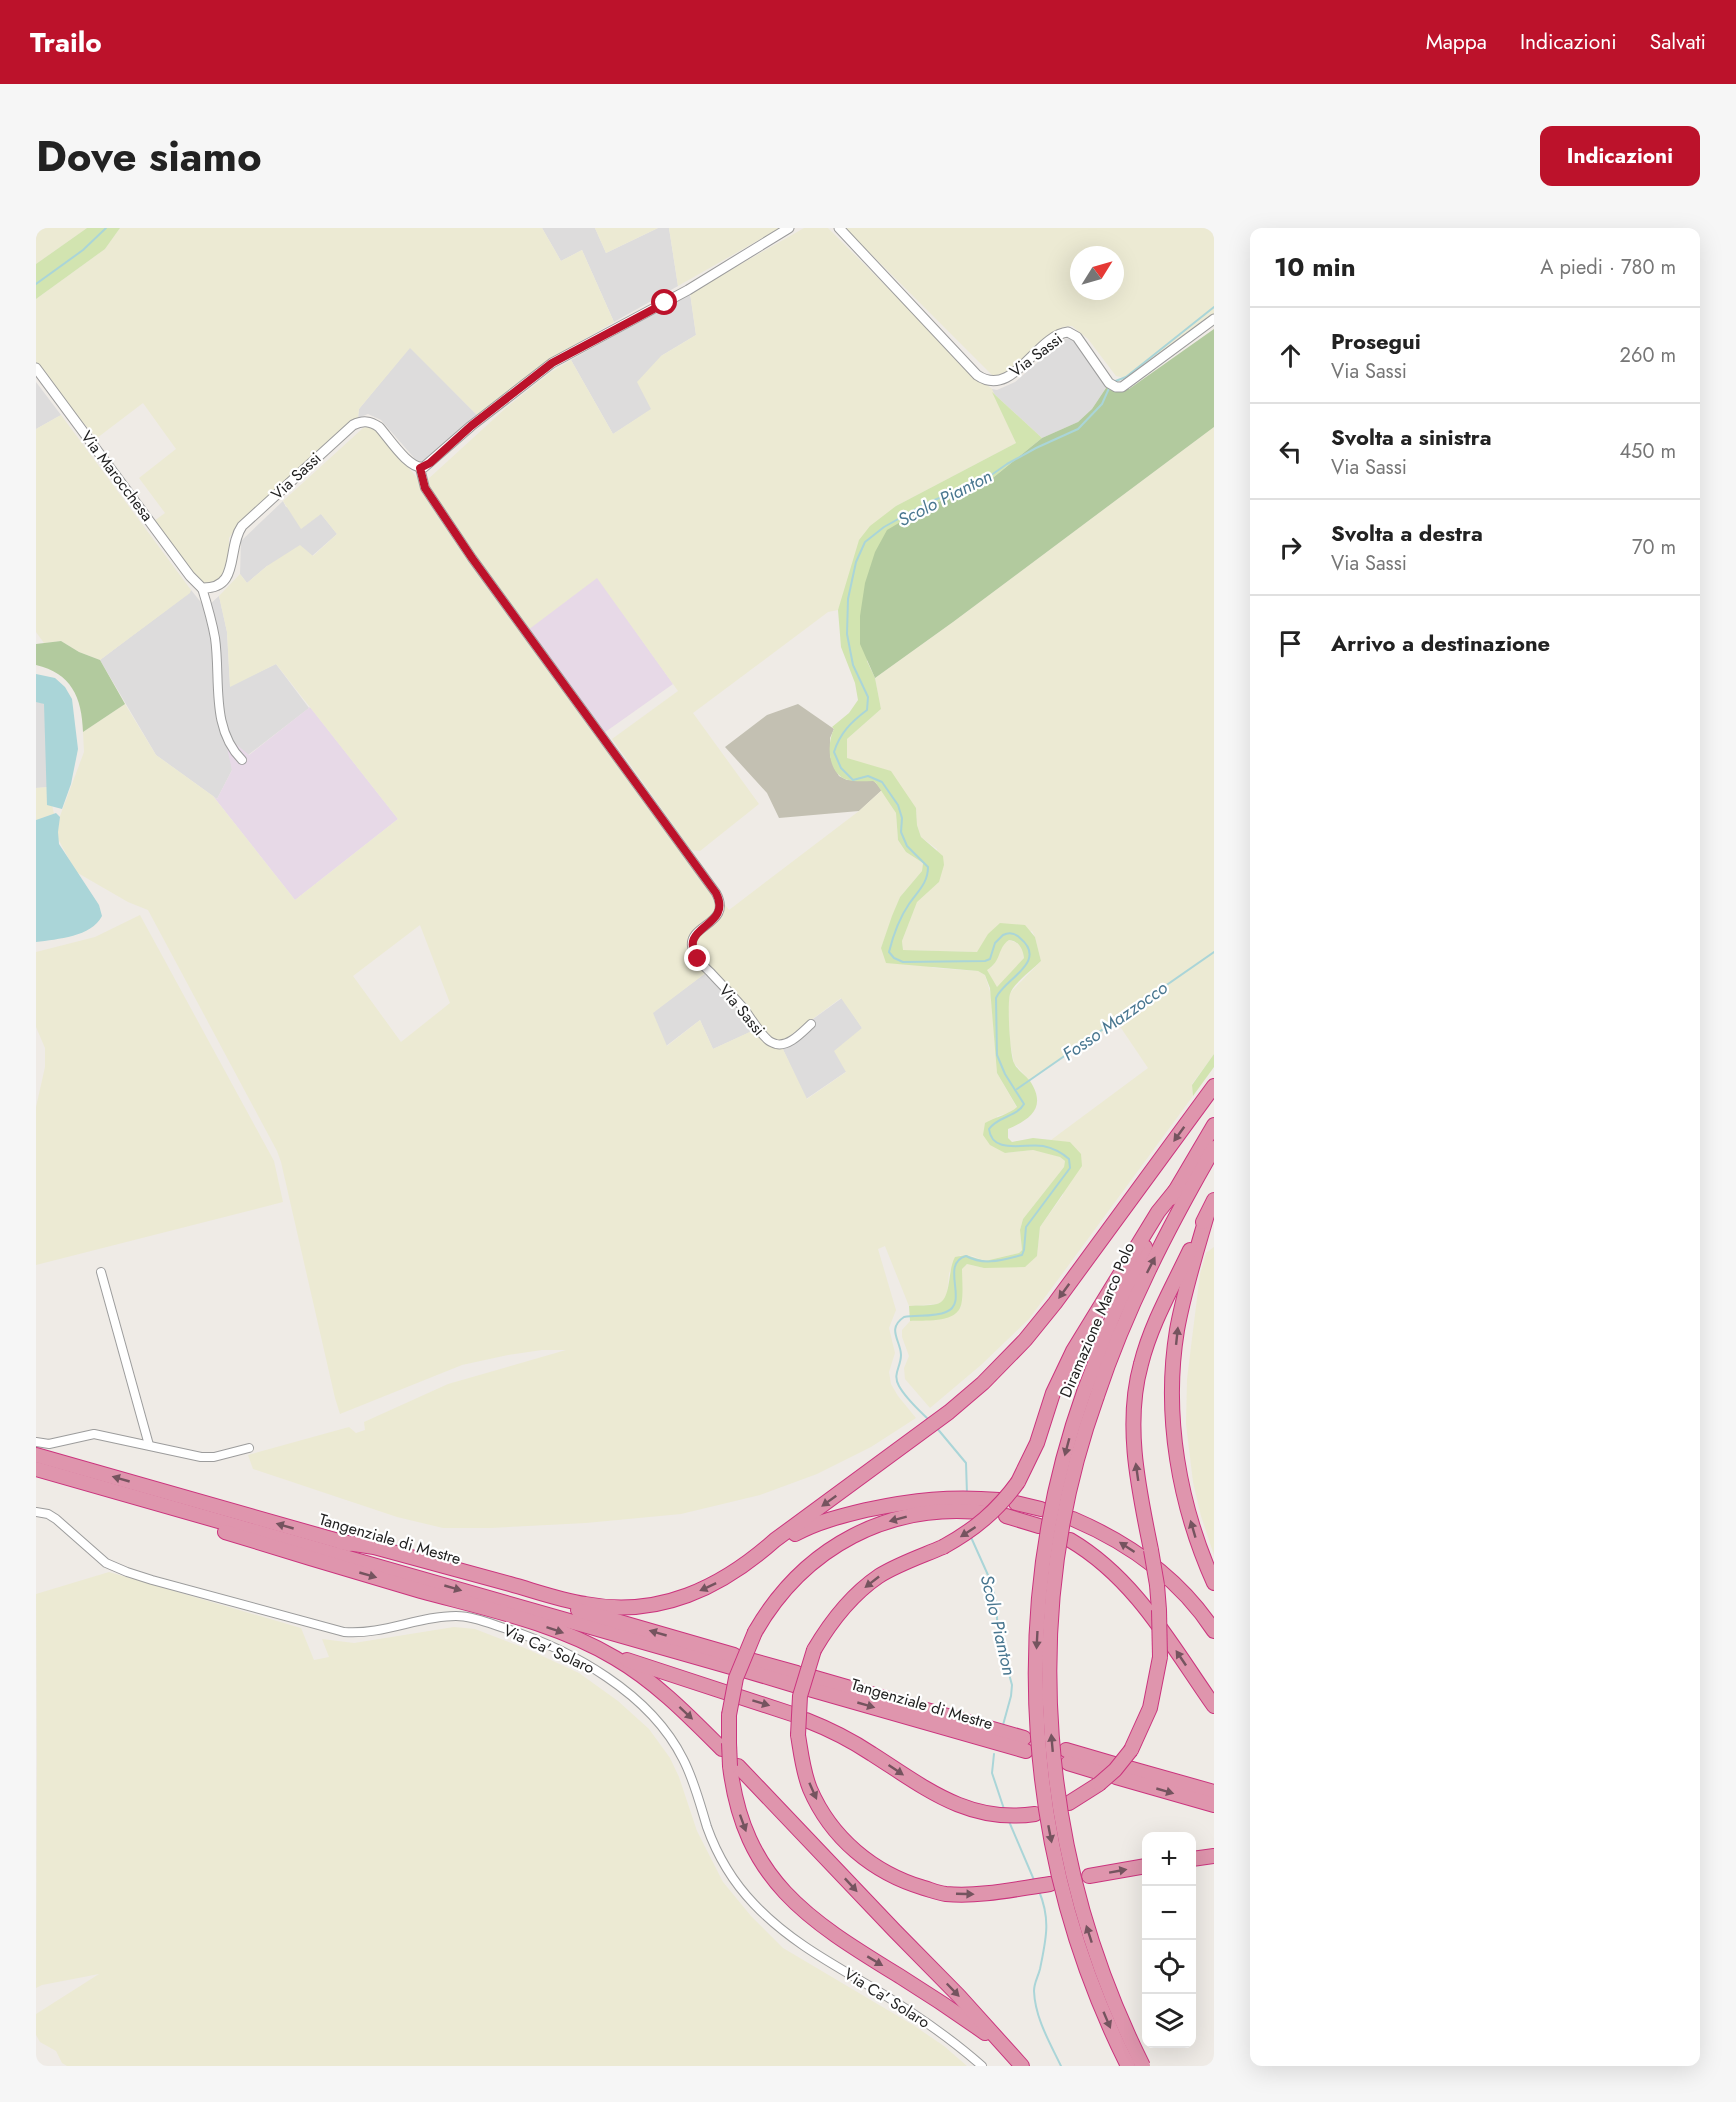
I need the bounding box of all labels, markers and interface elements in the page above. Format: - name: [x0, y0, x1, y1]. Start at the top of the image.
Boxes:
- text: Trailo: [30, 22, 102, 63]
- text: Mappa: [1426, 27, 1487, 57]
- text: Indicazioni: [1520, 27, 1617, 57]
- text: Salvati: [1650, 27, 1706, 57]
- text: Dove siamo: [36, 126, 262, 187]
- button: Indicazioni: [1540, 126, 1700, 186]
- north arrow: [1070, 246, 1124, 300]
- text: 10 min: [1274, 248, 1356, 286]
- text: A piedi · 780 m: [1540, 253, 1676, 282]
- route start: [651, 289, 677, 315]
- text: Prosegui: [1331, 325, 1421, 357]
- street label: Via Sassi: [1005, 328, 1067, 382]
- icon: ahead: [1274, 339, 1307, 372]
- text: 260 m: [1620, 341, 1676, 370]
- text: Via Sassi: [1331, 357, 1407, 386]
- text: Svolta a sinistra: [1331, 421, 1492, 453]
- street label: Via Marocchesa: [75, 426, 159, 526]
- icon: left: [1274, 435, 1307, 468]
- text: 450 m: [1619, 437, 1676, 466]
- street label: Via Sassi: [266, 447, 326, 505]
- text: Via Sassi: [1331, 453, 1407, 482]
- water label: Scolo Pianton: [893, 463, 997, 533]
- text: Svolta a destra: [1331, 517, 1483, 549]
- icon: right: [1274, 531, 1307, 564]
- text: 70 m: [1632, 533, 1676, 562]
- text: Via Sassi: [1331, 549, 1407, 578]
- icon: arrive: [1274, 627, 1307, 660]
- text: Arrivo a destinazione: [1331, 627, 1550, 659]
- route end: [684, 945, 710, 971]
- water label: Fosso Mazzocco: [1057, 975, 1173, 1067]
- street label: Via Sassi: [714, 979, 770, 1041]
- one-way arrow: [1174, 1126, 1186, 1141]
- street label: Diramazione Marco Polo: [1054, 1239, 1140, 1401]
- one-way arrow: [1146, 1256, 1156, 1273]
- one-way arrow: [1058, 1283, 1070, 1299]
- one-way arrow: [1172, 1327, 1182, 1346]
- one-way arrow: [1061, 1438, 1071, 1457]
- one-way arrow: [1132, 1463, 1142, 1482]
- one-way arrow: [112, 1474, 130, 1484]
- one-way arrow: [821, 1495, 836, 1507]
- street label: Tangenziale di Mestre: [316, 1508, 464, 1570]
- one-way arrow: [888, 1515, 906, 1524]
- one-way arrow: [1188, 1520, 1198, 1538]
- one-way arrow: [276, 1521, 294, 1530]
- one-way arrow: [960, 1526, 976, 1537]
- one-way arrow: [1119, 1542, 1135, 1553]
- one-way arrow: [359, 1571, 377, 1580]
- water label: Scolo Pianton: [974, 1572, 1022, 1678]
- one-way arrow: [864, 1576, 879, 1588]
- one-way arrow: [444, 1583, 462, 1593]
- one-way arrow: [700, 1583, 717, 1592]
- street label: Via Ca' Solaro: [500, 1619, 599, 1679]
- one-way arrow: [546, 1626, 564, 1636]
- one-way arrow: [649, 1628, 667, 1637]
- one-way arrow: [1032, 1630, 1041, 1649]
- one-way arrow: [1175, 1650, 1187, 1666]
- street label: Tangenziale di Mestre: [848, 1673, 996, 1735]
- one-way arrow: [752, 1699, 770, 1708]
- one-way arrow: [857, 1701, 875, 1710]
- one-way arrow: [679, 1705, 693, 1719]
- one-way arrow: [1047, 1734, 1057, 1753]
- one-way arrow: [888, 1764, 904, 1775]
- one-way arrow: [808, 1783, 817, 1800]
- one-way arrow: [1156, 1787, 1174, 1796]
- one-way arrow: [739, 1814, 749, 1832]
- one-way arrow: [1046, 1824, 1055, 1843]
- map controls: [1142, 1832, 1196, 2048]
- button: +: [1142, 1832, 1196, 1886]
- one-way arrow: [1108, 1866, 1127, 1875]
- one-way arrow: [844, 1878, 858, 1892]
- button: −: [1142, 1886, 1196, 1940]
- one-way arrow: [956, 1890, 975, 1899]
- one-way arrow: [1084, 1925, 1093, 1943]
- button: locate: [1142, 1940, 1196, 1994]
- one-way arrow: [867, 1956, 884, 1966]
- street label: Via Ca' Solaro: [840, 1962, 935, 2034]
- one-way arrow: [945, 1982, 959, 1996]
- button: layers: [1142, 1994, 1196, 2048]
- one-way arrow: [1103, 2011, 1112, 2029]

